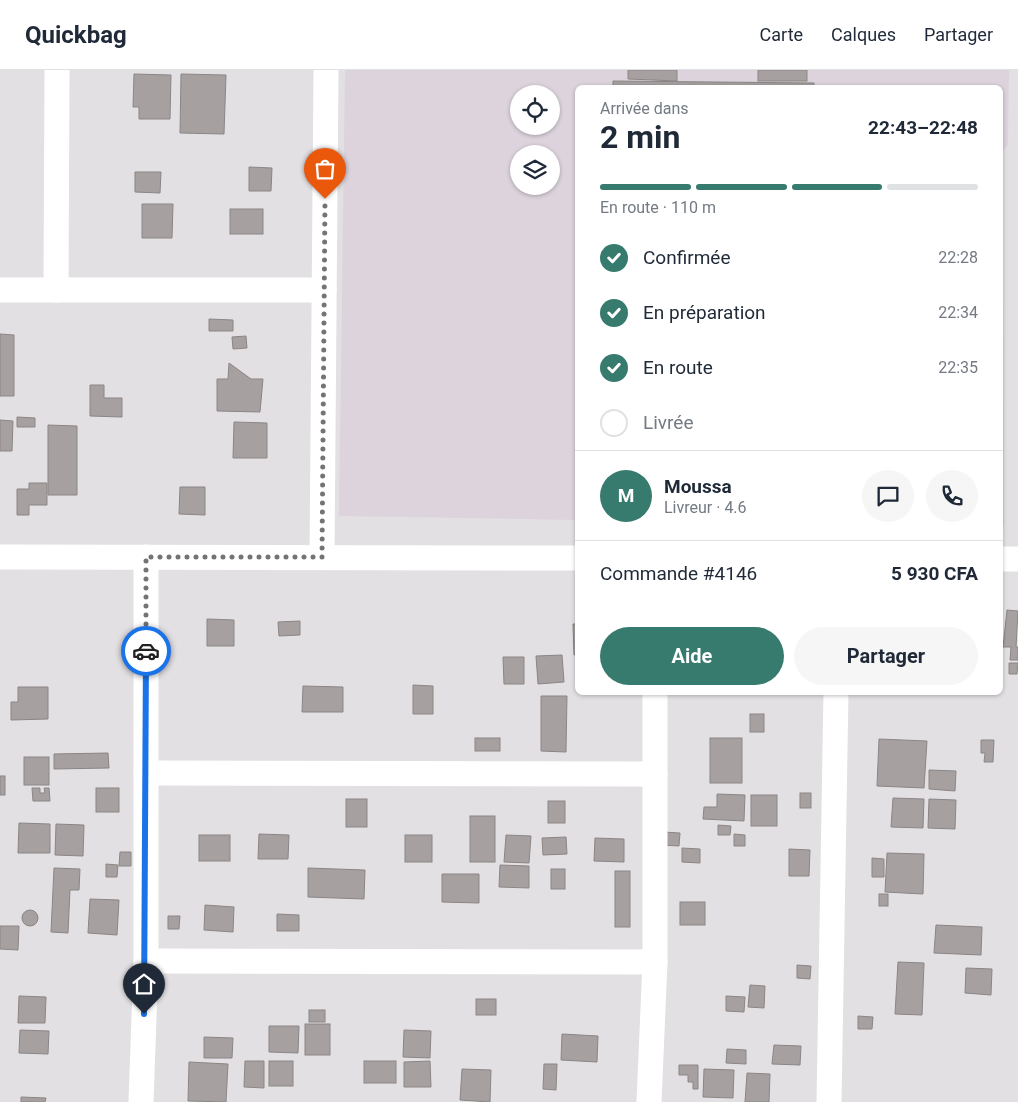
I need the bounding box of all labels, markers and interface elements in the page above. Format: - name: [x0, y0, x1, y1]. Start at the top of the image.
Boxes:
- text: Quickbag: [25, 21, 127, 49]
- text: Carte: [760, 24, 803, 45]
- text: Calques: [831, 24, 896, 45]
- text: Partager: [924, 24, 993, 45]
- map controls: [510, 85, 560, 195]
- button: locate: [510, 85, 560, 135]
- text: Arrivée dans: [600, 99, 689, 118]
- text: 22:43–22:48: [868, 116, 978, 139]
- text: 2 min: [600, 118, 680, 156]
- button: layers: [510, 145, 560, 195]
- pin: [304, 148, 346, 199]
- icon: bag: [311, 155, 339, 183]
- text: En route · 110 m: [600, 198, 716, 217]
- icon: check: [600, 244, 628, 272]
- text: Confirmée: [643, 246, 730, 269]
- text: 22:28: [938, 248, 978, 267]
- icon: check: [600, 299, 628, 327]
- text: En préparation: [643, 301, 766, 324]
- text: 22:34: [938, 303, 978, 322]
- icon: check: [600, 354, 628, 382]
- text: En route: [643, 356, 713, 379]
- text: 22:35: [938, 358, 978, 377]
- text: Livrée: [643, 411, 693, 434]
- button: chat: [862, 470, 914, 522]
- button: phone: [926, 470, 978, 522]
- text: Moussa: [664, 475, 732, 498]
- text: M: [618, 484, 634, 507]
- text: Livreur · 4.6: [664, 498, 747, 517]
- text: Commande #4146: [600, 562, 757, 585]
- text: 5 930 CFA: [891, 562, 978, 585]
- courier: [121, 626, 171, 676]
- button: Aide: [600, 627, 784, 685]
- button: Partager: [794, 627, 978, 685]
- icon: car: [132, 637, 160, 665]
- pin: [123, 963, 165, 1014]
- icon: home: [130, 970, 158, 998]

